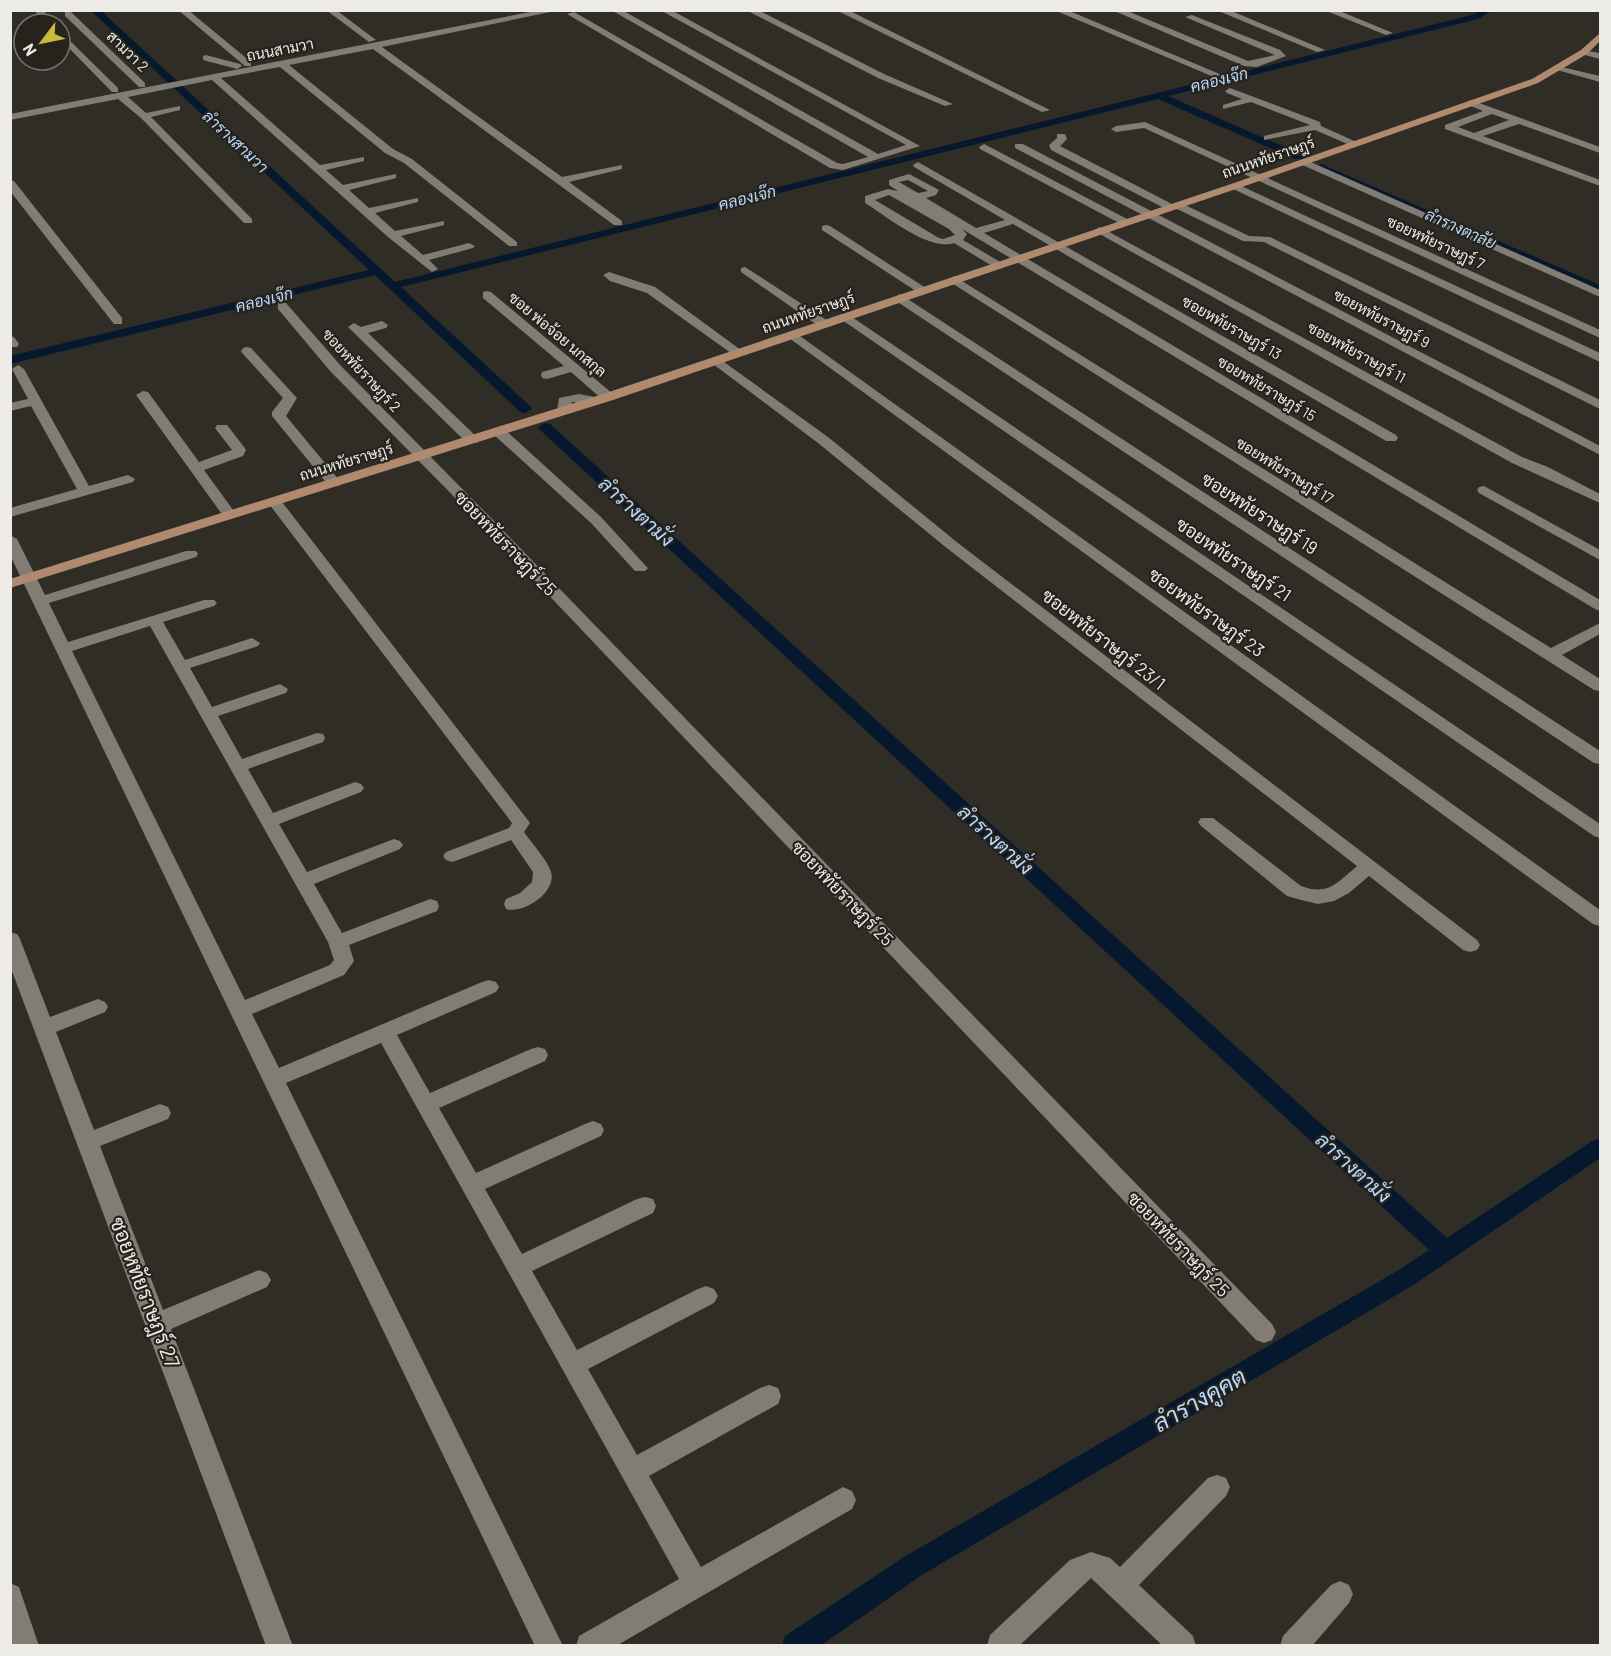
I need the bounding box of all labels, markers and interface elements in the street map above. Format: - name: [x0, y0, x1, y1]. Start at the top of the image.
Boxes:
- north arrow: [12, 12, 72, 72]
- street label: สามวา 2: [103, 27, 153, 75]
- street label: ถนนสามวา: [245, 34, 315, 64]
- text: N: [18, 41, 40, 60]
- water label: คลองเจ๊ก: [1188, 62, 1250, 95]
- water label: ลำรางสามวา: [199, 106, 273, 176]
- street label: ถนนหทัยราษฎร์: [1219, 133, 1317, 183]
- water label: คลองเจ๊ก: [716, 180, 778, 213]
- water label: ลำรางตาลัย: [1423, 204, 1499, 252]
- street label: ซอยหทัยราษฎร์ 7: [1383, 211, 1488, 274]
- water label: คลองเจ๊ก: [233, 282, 295, 315]
- street label: ซอยหทัยราษฎร์ 9: [1330, 285, 1433, 353]
- street label: ซอย พ่อจ้อย นกสกุล: [503, 288, 611, 382]
- street label: ถนนหทัยราษฎร์: [759, 288, 857, 338]
- street label: ซอยหทัยราษฎร์ 13: [1178, 291, 1285, 364]
- street label: ซอยหทัยราษฎร์ 11: [1304, 318, 1409, 388]
- street label: ซอยหทัยราษฎร์ 2: [318, 325, 405, 417]
- street label: ซอยหทัยราษฎร์ 15: [1213, 352, 1320, 426]
- street label: ซอยหทัยราษฎร์ 17: [1232, 433, 1337, 509]
- street label: ถนนหทัยราษฎร์: [297, 438, 396, 486]
- street label: ซอยหทัยราษฎร์ 19: [1197, 466, 1323, 560]
- water label: ลำรางตามั่ง: [594, 468, 682, 551]
- street label: ซอยหทัยราษฎร์ 25: [449, 485, 562, 601]
- street label: ซอยหทัยราษฎร์ 21: [1171, 512, 1296, 607]
- street label: ซอยหทัยราษฎร์ 23: [1144, 562, 1270, 663]
- street label: ซอยหทัยราษฎร์ 23/1: [1037, 583, 1171, 696]
- water label: ลำรางตามั่ง: [953, 796, 1041, 879]
- street label: ซอยหทัยราษฎร์ 25: [786, 835, 899, 951]
- water label: ลำรางตามั่ง: [1311, 1124, 1399, 1207]
- street label: ซอยหทัยราษฎร์ 25: [1122, 1186, 1235, 1302]
- street label: ซอยหทัยราษฎร์ 27: [103, 1213, 186, 1372]
- water label: ลำรางคูคต: [1147, 1361, 1253, 1441]

